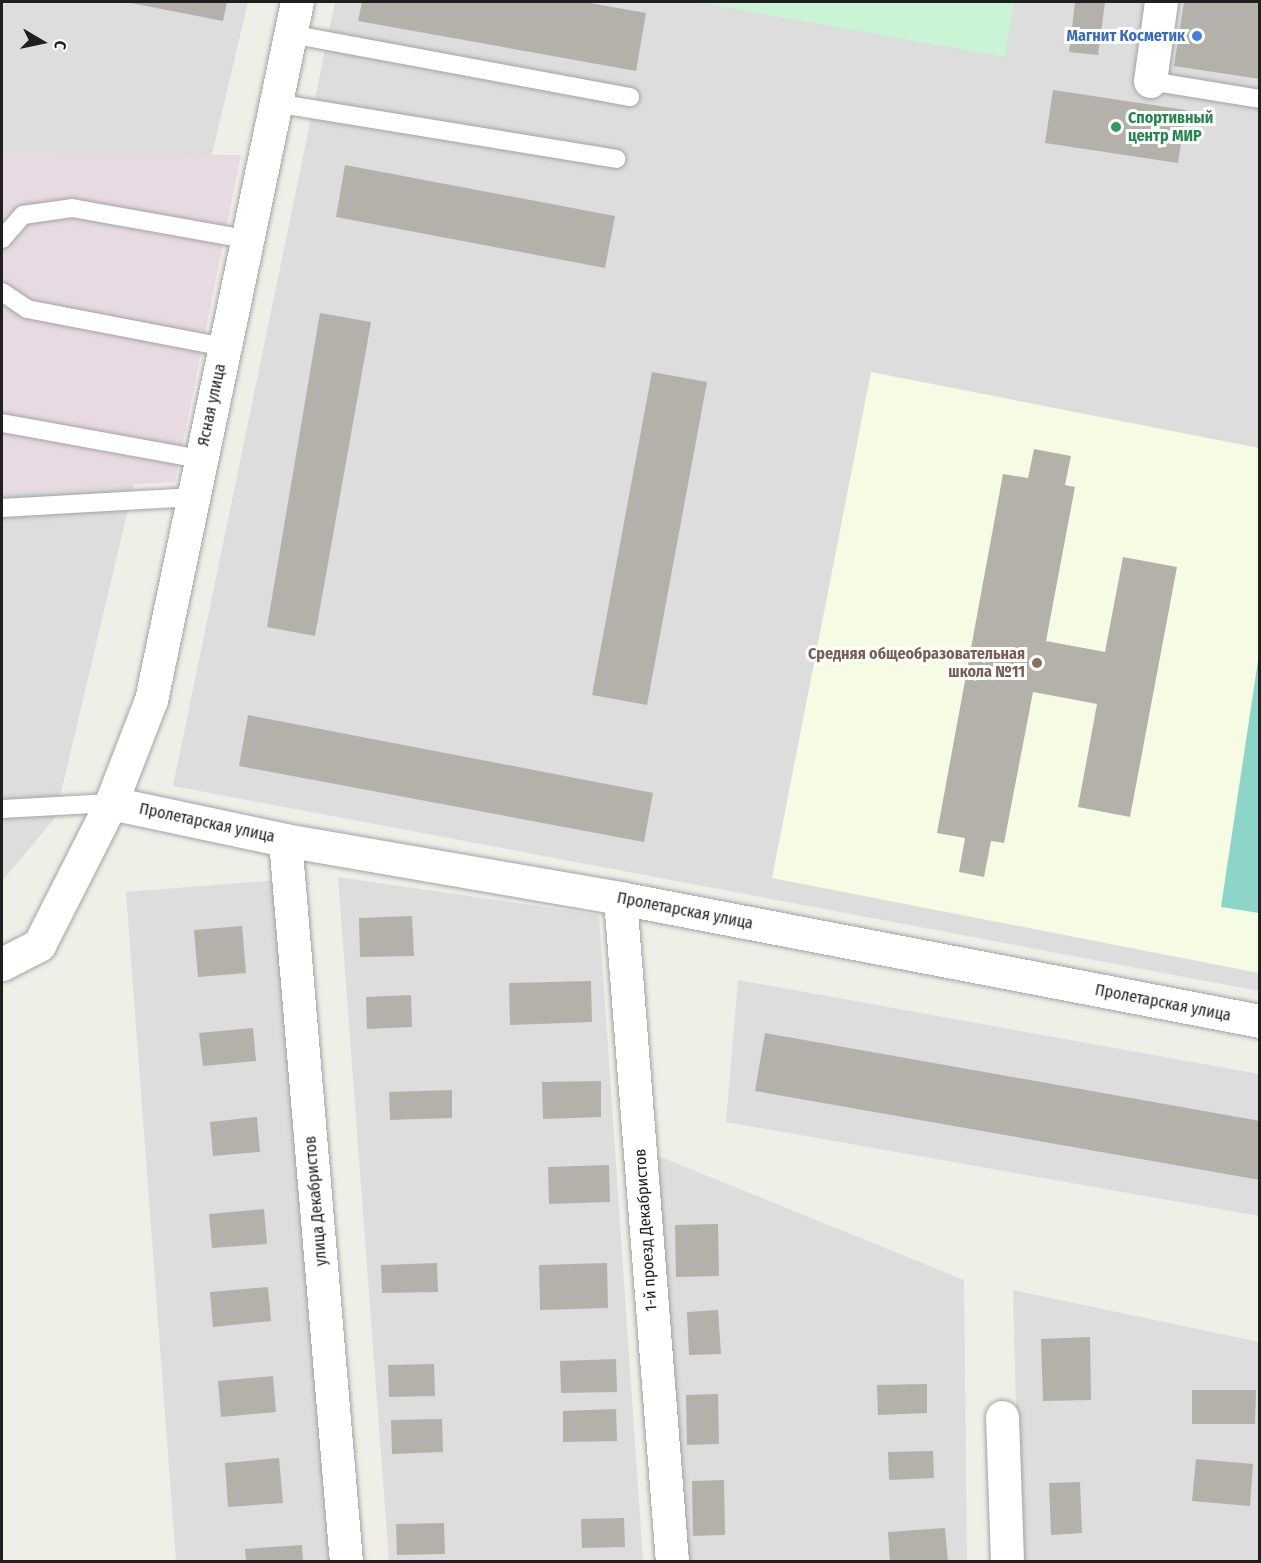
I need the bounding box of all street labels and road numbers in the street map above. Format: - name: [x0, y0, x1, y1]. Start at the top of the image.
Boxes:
- street label: Ясная улица: [194, 362, 230, 448]
- street label: Пролетарская улица: [137, 799, 277, 847]
- street label: Пролетарская улица: [615, 888, 755, 934]
- street label: Пролетарская улица: [1093, 980, 1233, 1026]
- street label: улица Декабристов: [301, 1135, 331, 1267]
- street label: 1-й проезд Декабристов: [631, 1148, 661, 1312]

